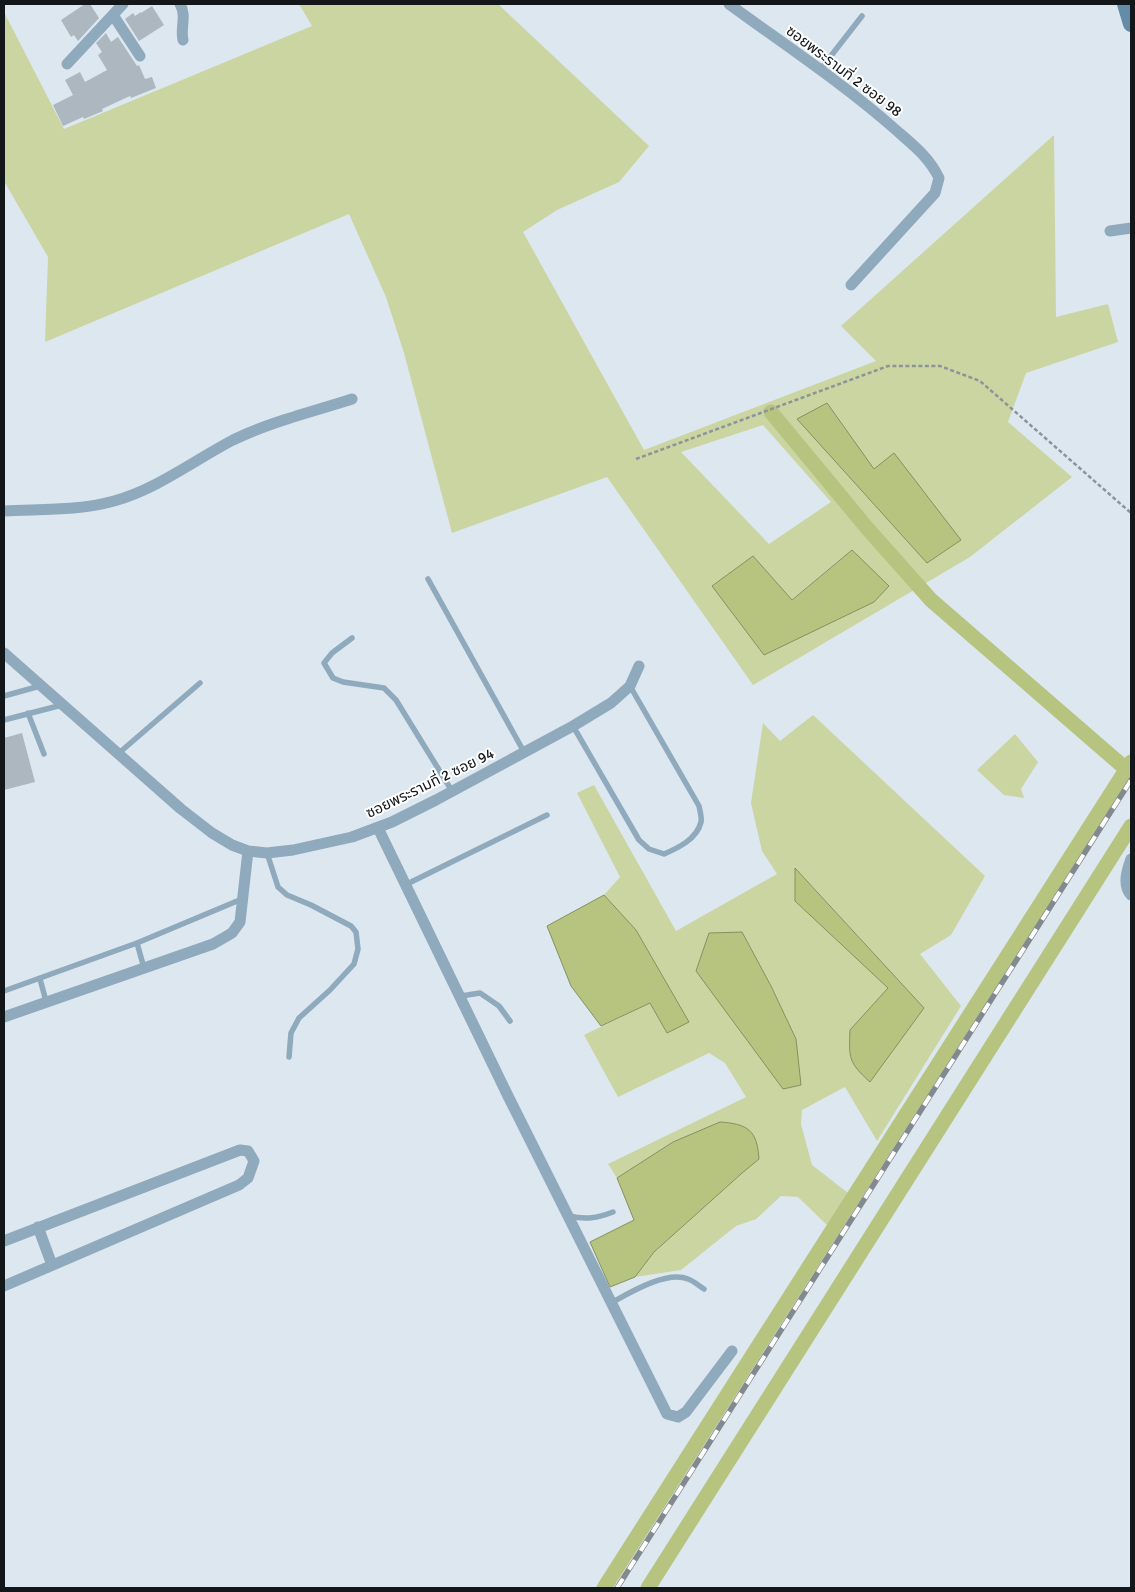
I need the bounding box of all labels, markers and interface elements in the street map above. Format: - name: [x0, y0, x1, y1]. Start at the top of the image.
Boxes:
- street label: ซอยพระรามที่ 2 ซอย 98: [782, 20, 907, 120]
- street label: ซอยพระรามที่ 2 ซอย 94: [362, 742, 497, 822]

